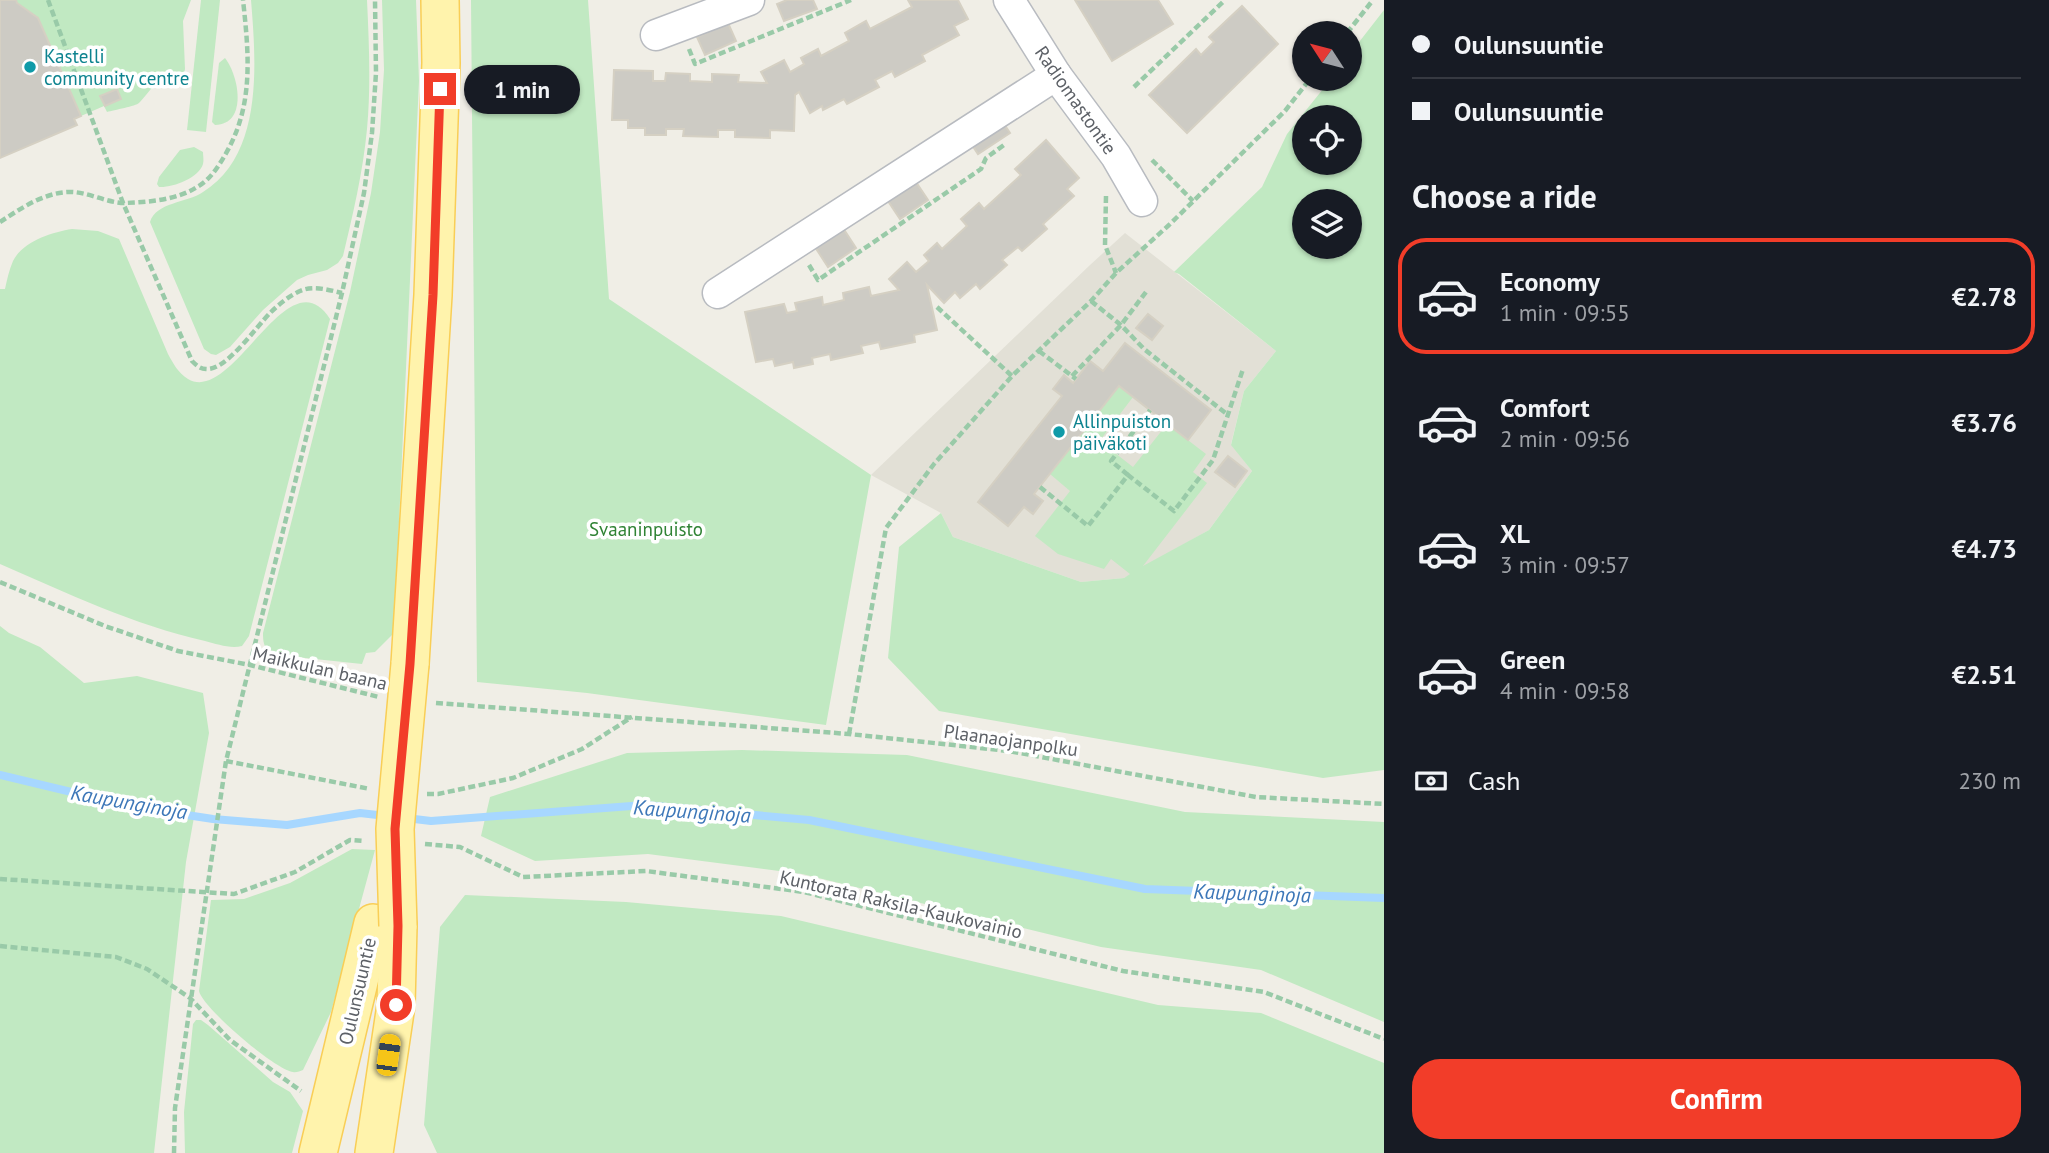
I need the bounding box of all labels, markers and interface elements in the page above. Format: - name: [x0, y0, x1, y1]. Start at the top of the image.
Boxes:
- north arrow: [1292, 21, 1362, 91]
- map controls: [1292, 21, 1362, 259]
- text: Oulunsuuntie: [1454, 28, 1604, 61]
- street label: Radiomastontie: [1030, 41, 1122, 159]
- place label: Kastelli community centre: [44, 44, 189, 90]
- marker: Kastelli community centre: [22, 59, 38, 75]
- callout: 1 min: [464, 64, 580, 114]
- route end: [424, 73, 456, 105]
- text: 1 min: [494, 75, 550, 104]
- text: Oulunsuuntie: [1454, 95, 1604, 128]
- button: locate: [1292, 105, 1362, 175]
- text: Choose a ride: [1412, 175, 1597, 217]
- button: layers: [1292, 189, 1362, 259]
- icon: car: [1416, 265, 1479, 328]
- text: Economy: [1500, 265, 1600, 298]
- text: €2.78: [1952, 280, 2017, 313]
- text: 1 min · 09:55: [1500, 298, 1630, 327]
- icon: car: [1416, 391, 1479, 454]
- text: Comfort: [1500, 391, 1590, 424]
- text: €3.76: [1952, 406, 2017, 439]
- place label: Allinpuiston päiväkoti: [1073, 409, 1171, 455]
- marker: Allinpuiston päiväkoti: [1051, 424, 1067, 440]
- text: 2 min · 09:56: [1500, 424, 1630, 453]
- park label: Svaaninpuisto: [589, 517, 703, 541]
- icon: car: [1416, 517, 1479, 580]
- text: XL: [1500, 517, 1530, 550]
- text: €4.73: [1952, 532, 2017, 565]
- text: 3 min · 09:57: [1500, 550, 1630, 579]
- street label: Maikkulan baana: [250, 641, 390, 695]
- icon: car: [1416, 643, 1479, 706]
- text: Green: [1500, 643, 1565, 676]
- text: €2.51: [1952, 658, 2017, 691]
- text: 4 min · 09:58: [1500, 676, 1630, 705]
- street label: Plaanaojanpolku: [942, 719, 1080, 761]
- icon: cash: [1412, 762, 1450, 800]
- text: Cash: [1468, 764, 1520, 797]
- text: 230 m: [1959, 766, 2021, 795]
- water label: Kaupunginoja: [69, 778, 190, 826]
- water label: Kaupunginoja: [632, 793, 752, 829]
- street label: Kuntorata Raksila-Kaukovainio: [777, 864, 1025, 944]
- water label: Kaupunginoja: [1193, 877, 1312, 909]
- street label: Oulunsuuntie: [333, 935, 381, 1047]
- route start: [380, 989, 412, 1021]
- car: [375, 1033, 402, 1077]
- button: Confirm: [1412, 1059, 2021, 1139]

